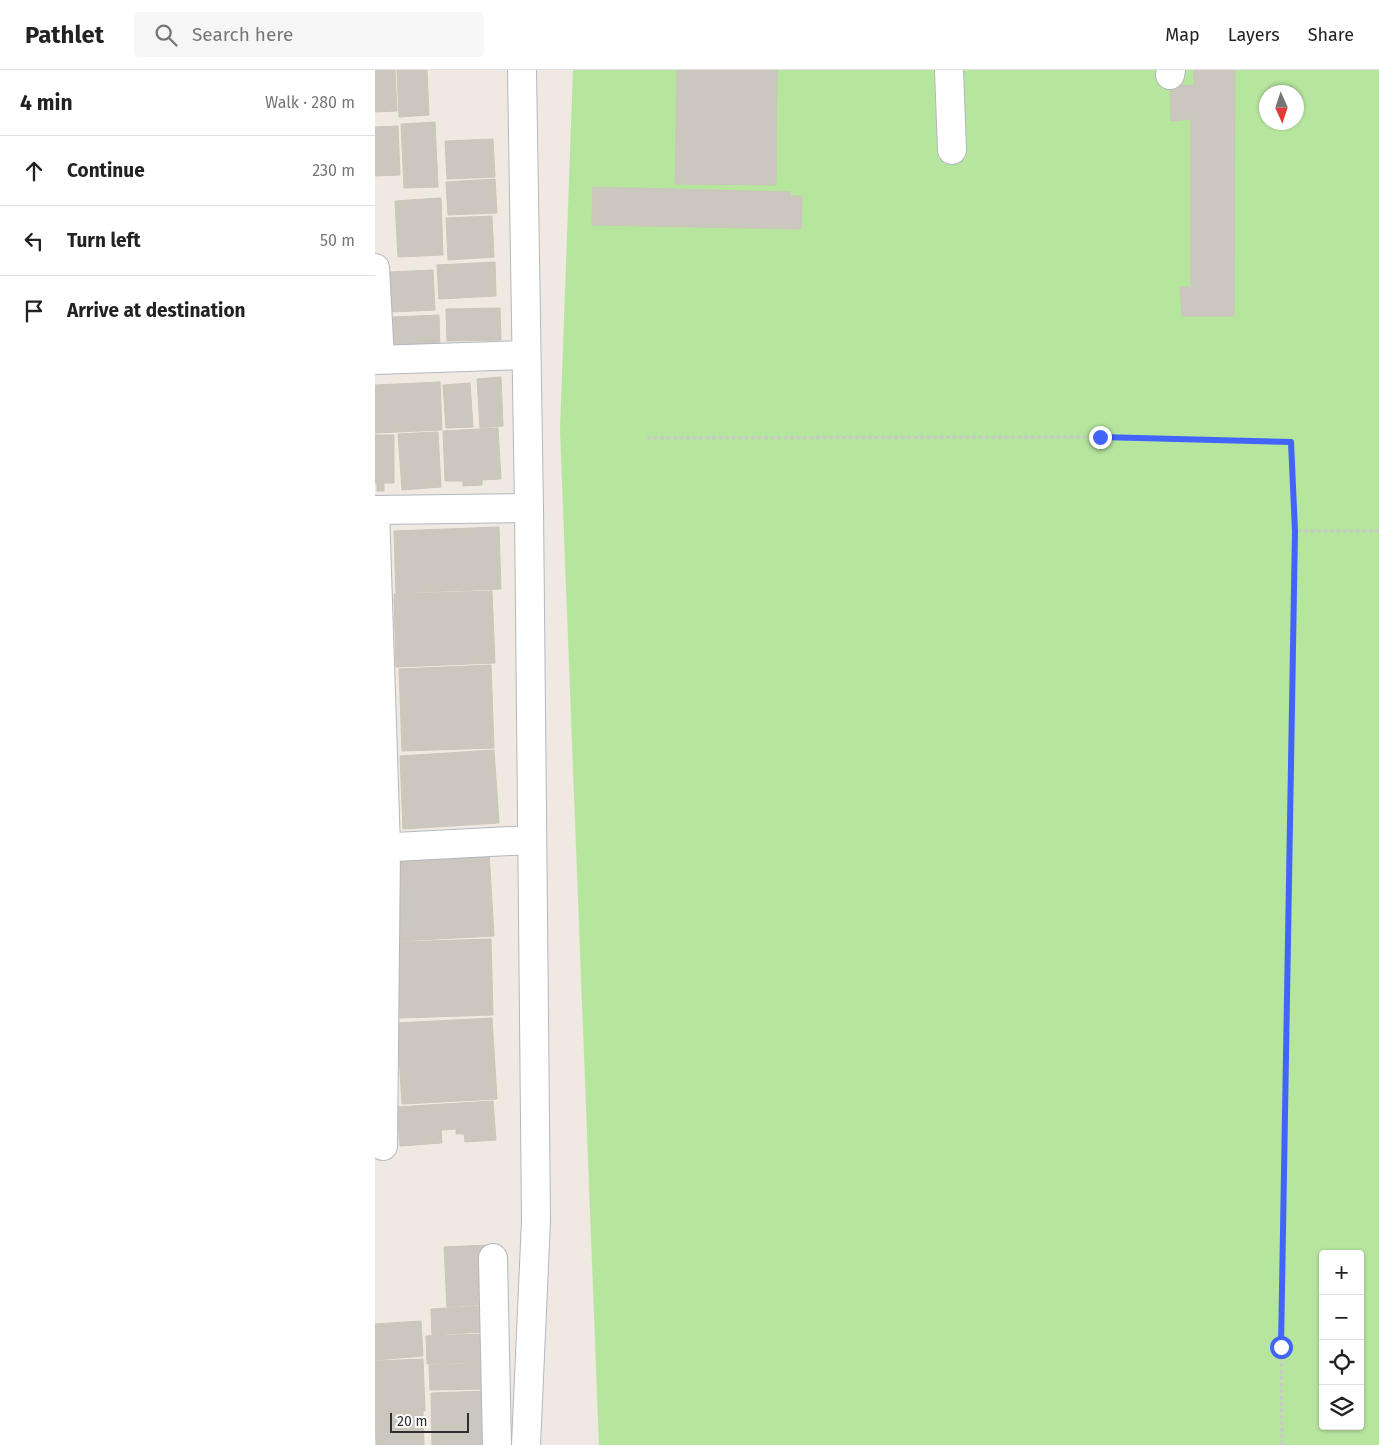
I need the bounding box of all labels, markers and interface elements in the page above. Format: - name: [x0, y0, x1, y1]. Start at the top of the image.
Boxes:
- search box: [134, 12, 484, 57]
- text: Pathlet: [25, 21, 104, 49]
- icon: search: [152, 21, 180, 49]
- text: Search here: [192, 23, 293, 46]
- text: Map: [1165, 24, 1200, 46]
- text: Layers: [1228, 24, 1280, 46]
- text: Share: [1308, 24, 1354, 46]
- north arrow: [1259, 85, 1304, 130]
- text: 4 min: [20, 90, 73, 116]
- text: Walk · 280 m: [265, 93, 355, 112]
- icon: ahead: [20, 157, 48, 185]
- text: Continue: [67, 159, 145, 182]
- text: 230 m: [312, 161, 355, 180]
- icon: left: [20, 227, 48, 255]
- text: Turn left: [67, 229, 141, 252]
- text: 50 m: [320, 231, 355, 250]
- icon: arrive: [20, 297, 48, 325]
- text: Arrive at destination: [67, 299, 246, 322]
- route end: [1089, 426, 1112, 449]
- map controls: [1319, 1250, 1364, 1430]
- button: +: [1319, 1250, 1364, 1295]
- button: −: [1319, 1295, 1364, 1340]
- route start: [1270, 1336, 1293, 1359]
- button: locate: [1319, 1340, 1364, 1385]
- button: layers: [1319, 1385, 1364, 1430]
- scale bar: [390, 1410, 469, 1433]
- text: 20 m: [397, 1413, 427, 1430]

